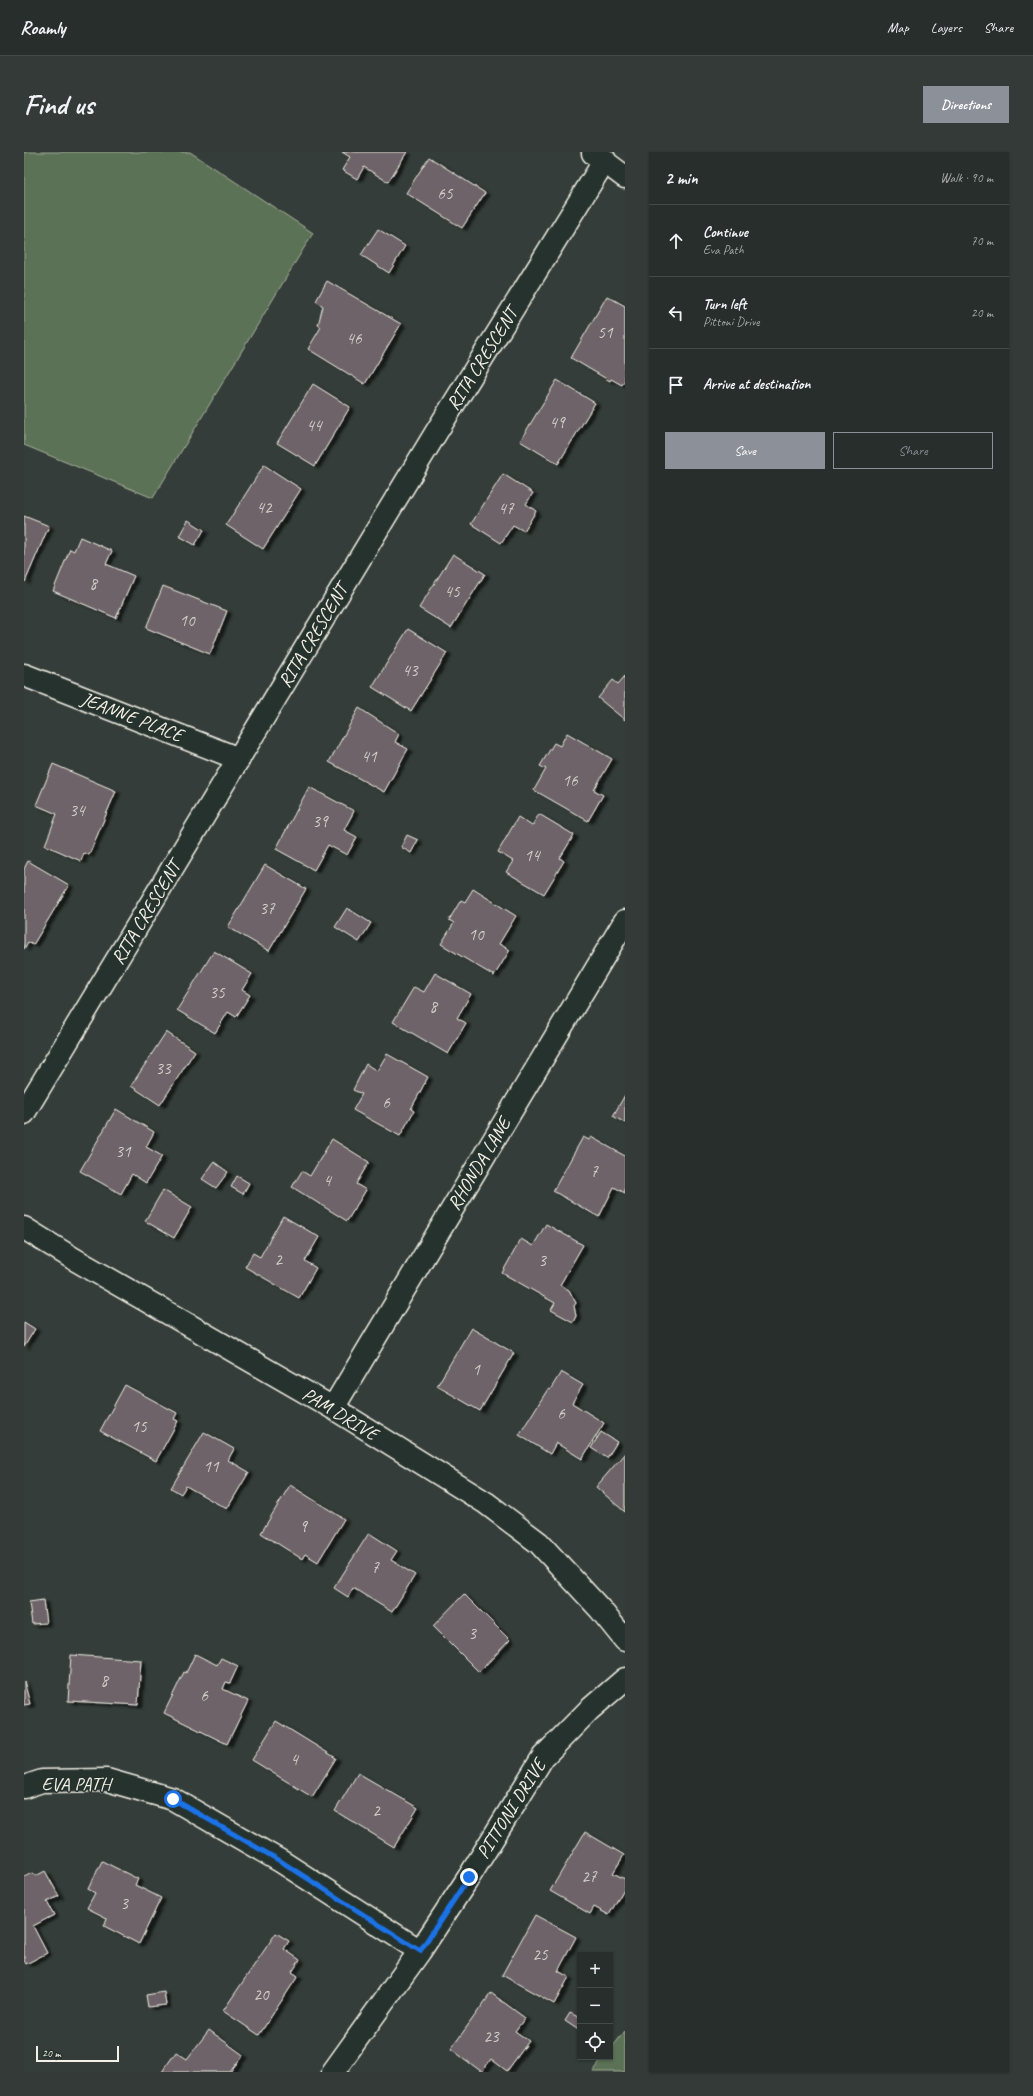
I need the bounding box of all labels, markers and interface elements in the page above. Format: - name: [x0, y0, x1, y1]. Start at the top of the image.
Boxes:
- text: Roamly: [20, 16, 66, 40]
- text: Map: [887, 19, 909, 36]
- text: Layers: [931, 19, 962, 36]
- text: Share: [984, 19, 1013, 36]
- button: Directions: [923, 86, 1009, 123]
- text: Find us: [24, 87, 94, 122]
- text: 2 min: [665, 168, 698, 189]
- text: Walk · 90 m: [940, 170, 993, 186]
- house number: 65: [437, 183, 454, 204]
- text: Continue: [703, 223, 748, 242]
- icon: ahead: [665, 230, 687, 252]
- text: 70 m: [971, 233, 993, 249]
- text: Eva Path: [703, 242, 744, 258]
- text: Turn left: [703, 295, 746, 314]
- street label: RITA CRESCENT: [441, 299, 526, 415]
- icon: left: [665, 302, 687, 324]
- text: 20 m: [971, 305, 993, 321]
- text: Pittoni Drive: [703, 314, 760, 330]
- house number: 51: [597, 322, 614, 343]
- house number: 46: [346, 328, 363, 349]
- icon: arrive: [665, 374, 687, 396]
- text: Arrive at destination: [703, 375, 810, 394]
- house number: 49: [549, 412, 566, 433]
- house number: 44: [306, 415, 324, 436]
- button: Save: [665, 432, 825, 469]
- button: Share: [833, 432, 993, 469]
- house number: 42: [256, 497, 273, 518]
- house number: 47: [498, 498, 515, 519]
- house number: 8: [89, 573, 99, 594]
- street label: RITA CRESCENT: [273, 576, 356, 692]
- house number: 45: [444, 581, 461, 602]
- house number: 10: [179, 610, 196, 631]
- house number: 43: [402, 660, 419, 681]
- street label: JEANNE PLACE: [77, 686, 189, 748]
- house number: 41: [361, 746, 378, 767]
- house number: 16: [562, 770, 579, 791]
- house number: 34: [69, 800, 87, 821]
- house number: 39: [312, 811, 329, 832]
- house number: 14: [524, 845, 542, 866]
- street label: RITA CRESCENT: [106, 853, 189, 969]
- house number: 37: [259, 898, 276, 919]
- house number: 10: [468, 924, 485, 945]
- house number: 35: [209, 982, 226, 1003]
- house number: 8: [429, 996, 439, 1017]
- house number: 33: [155, 1058, 172, 1079]
- house number: 6: [382, 1092, 391, 1113]
- street label: RHONDA LANE: [442, 1111, 518, 1215]
- house number: 31: [115, 1141, 132, 1162]
- house number: 7: [590, 1161, 599, 1182]
- house number: 4: [323, 1170, 333, 1191]
- house number: 2: [274, 1249, 283, 1270]
- house number: 3: [538, 1250, 547, 1271]
- house number: 1: [472, 1359, 481, 1380]
- street label: PAM DRIVE: [298, 1382, 384, 1447]
- house number: 6: [557, 1403, 566, 1424]
- house number: 15: [131, 1416, 148, 1437]
- house number: 11: [203, 1456, 220, 1477]
- house number: 9: [299, 1516, 308, 1537]
- house number: 7: [371, 1557, 380, 1578]
- house number: 3: [468, 1623, 477, 1644]
- house number: 8: [100, 1670, 110, 1691]
- house number: 6: [200, 1685, 209, 1706]
- house number: 4: [290, 1749, 300, 1770]
- street label: PITTONI DRIVE: [471, 1753, 552, 1863]
- street label: EVA PATH: [42, 1772, 114, 1796]
- route start: [164, 1790, 182, 1808]
- house number: 2: [372, 1800, 381, 1821]
- house number: 27: [581, 1866, 598, 1887]
- route end: [460, 1868, 478, 1886]
- house number: 3: [120, 1893, 129, 1914]
- house number: 25: [532, 1944, 549, 1965]
- map controls: [577, 1952, 613, 2060]
- button: +: [577, 1952, 613, 1988]
- house number: 20: [253, 1984, 270, 2005]
- button: −: [577, 1988, 613, 2024]
- button: locate: [577, 2024, 613, 2060]
- house number: 23: [483, 2026, 500, 2047]
- scale bar: [36, 2044, 119, 2063]
- text: 20 m: [42, 2046, 61, 2060]

